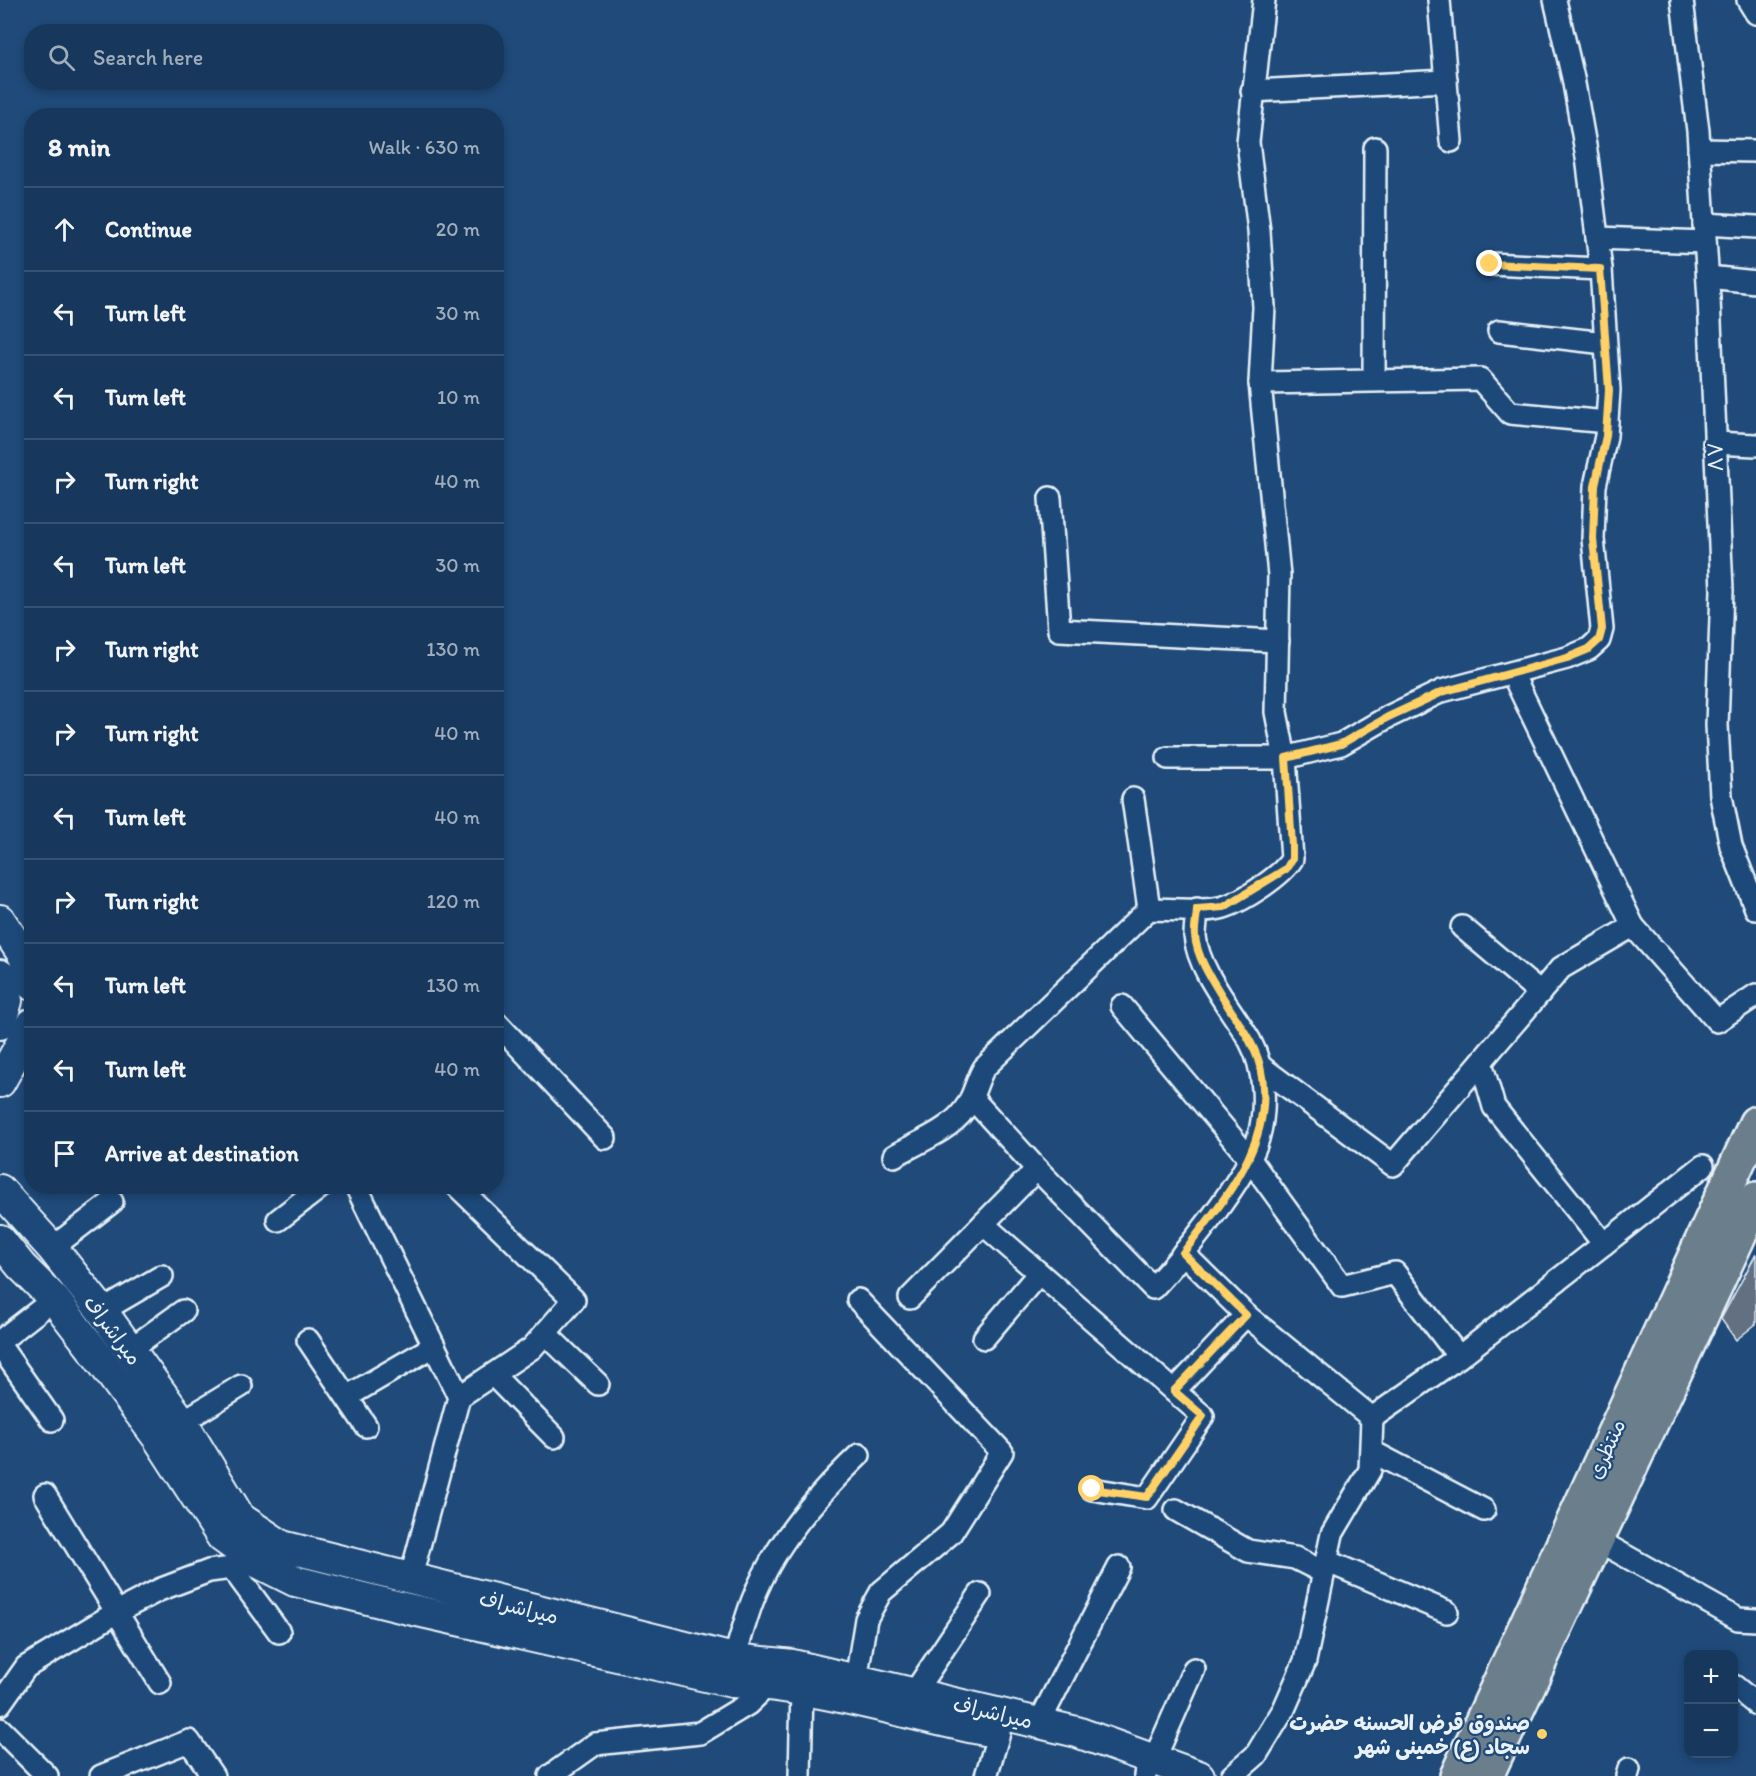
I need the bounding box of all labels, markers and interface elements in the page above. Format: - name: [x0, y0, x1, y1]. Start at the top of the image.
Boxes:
- search box: [24, 24, 504, 90]
- icon: search: [45, 41, 78, 74]
- text: Search here: [93, 44, 203, 71]
- text: 8 min: [48, 131, 110, 163]
- text: Walk · 630 m: [368, 135, 480, 159]
- icon: ahead: [48, 213, 81, 246]
- text: Continue: [105, 216, 192, 243]
- text: 20 m: [436, 217, 480, 241]
- route end: [1476, 250, 1502, 276]
- icon: left: [48, 297, 81, 330]
- text: Turn left: [105, 300, 186, 327]
- text: 30 m: [435, 301, 480, 325]
- icon: left: [48, 381, 81, 414]
- text: Turn left: [105, 384, 186, 411]
- text: 10 m: [437, 385, 480, 409]
- street label: ۸۷: [1702, 442, 1728, 472]
- icon: right: [48, 465, 81, 498]
- text: Turn right: [105, 468, 199, 495]
- text: 40 m: [434, 469, 480, 493]
- icon: left: [48, 549, 81, 582]
- text: Turn left: [105, 552, 186, 579]
- text: 30 m: [435, 553, 480, 577]
- icon: right: [48, 633, 81, 666]
- text: Turn right: [105, 636, 199, 663]
- text: 130 m: [426, 637, 480, 661]
- icon: right: [48, 717, 81, 750]
- text: Turn right: [105, 720, 199, 747]
- text: 40 m: [434, 721, 480, 745]
- icon: left: [48, 801, 81, 834]
- text: Turn left: [105, 804, 186, 831]
- text: 40 m: [434, 805, 480, 829]
- icon: right: [48, 885, 81, 918]
- text: Turn right: [105, 888, 199, 915]
- text: 120 m: [427, 889, 480, 913]
- icon: left: [48, 969, 81, 1002]
- text: Turn left: [105, 972, 186, 999]
- text: 130 m: [426, 973, 480, 997]
- icon: left: [48, 1053, 81, 1086]
- text: Turn left: [105, 1056, 186, 1083]
- text: 40 m: [434, 1057, 480, 1081]
- icon: arrive: [48, 1137, 81, 1170]
- text: Arrive at destination: [105, 1140, 299, 1167]
- street label: میراشراف: [79, 1290, 147, 1370]
- street label: منتظری: [1582, 1415, 1630, 1483]
- route start: [1078, 1475, 1104, 1501]
- street label: میراشراف: [477, 1585, 561, 1629]
- map controls: [1684, 1650, 1738, 1758]
- button: +: [1684, 1650, 1738, 1704]
- street label: میراشراف: [951, 1691, 1035, 1733]
- button: −: [1684, 1704, 1738, 1758]
- place label: صندوق قرض الحسنه حضرت سجاد (ع) خمینی شهر: [1289, 1710, 1530, 1762]
- marker: صندوق قرض الحسنه حضرت سجاد (ع) خمینی شهر: [1535, 1727, 1549, 1741]

